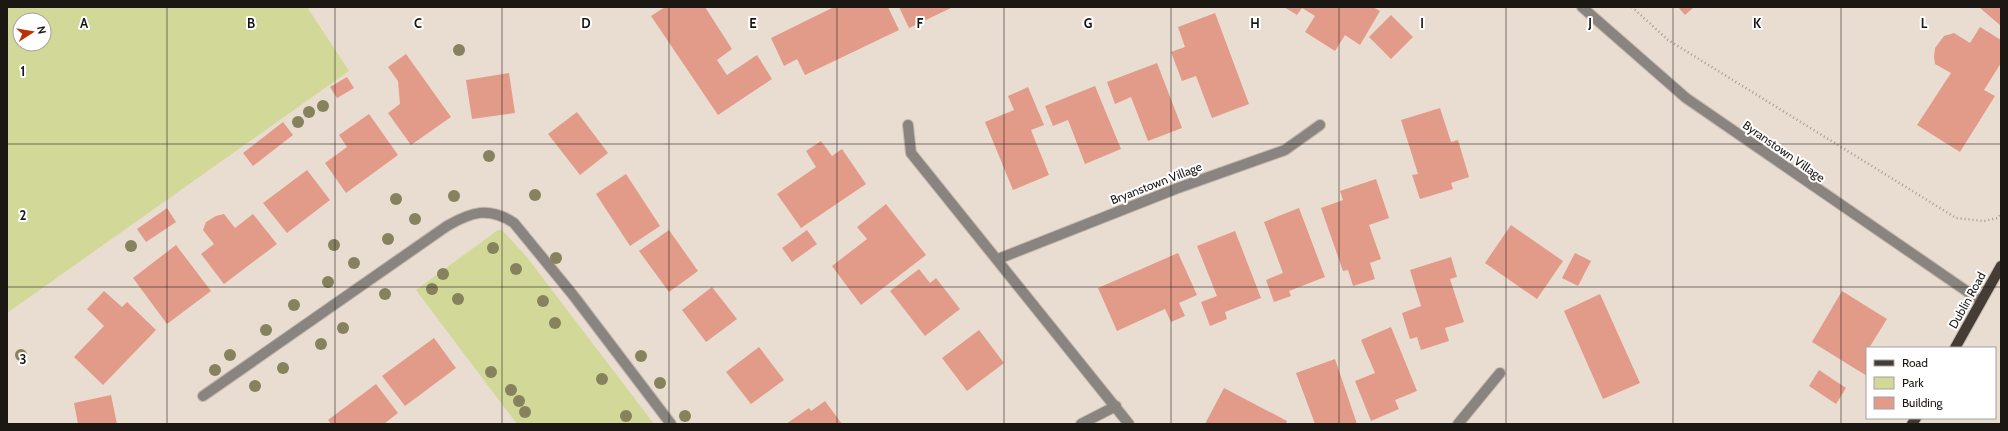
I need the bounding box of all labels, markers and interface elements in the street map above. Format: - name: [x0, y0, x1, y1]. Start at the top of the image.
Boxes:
- north arrow: [12, 12, 52, 52]
- text: A: [80, 15, 89, 31]
- text: B: [247, 15, 255, 31]
- text: C: [414, 15, 422, 31]
- text: D: [581, 15, 591, 31]
- text: E: [749, 15, 757, 31]
- text: F: [917, 15, 924, 31]
- text: G: [1084, 15, 1093, 31]
- text: H: [1250, 15, 1260, 31]
- text: I: [1420, 15, 1424, 31]
- text: J: [1587, 15, 1592, 31]
- text: K: [1753, 15, 1762, 31]
- text: L: [1921, 15, 1928, 31]
- text: N: [34, 25, 49, 35]
- text: 1: [21, 63, 25, 79]
- street label: Byranstown Village: [1740, 117, 1828, 185]
- street label: Bryanstown Village: [1108, 159, 1204, 207]
- text: 2: [20, 207, 27, 223]
- street label: Dublin Road: [1945, 269, 1989, 331]
- legend: [1866, 347, 1996, 419]
- text: 3: [19, 351, 27, 367]
- text: Road: [1902, 355, 1928, 370]
- text: Park: [1902, 375, 1924, 390]
- text: Building: [1902, 395, 1944, 410]

